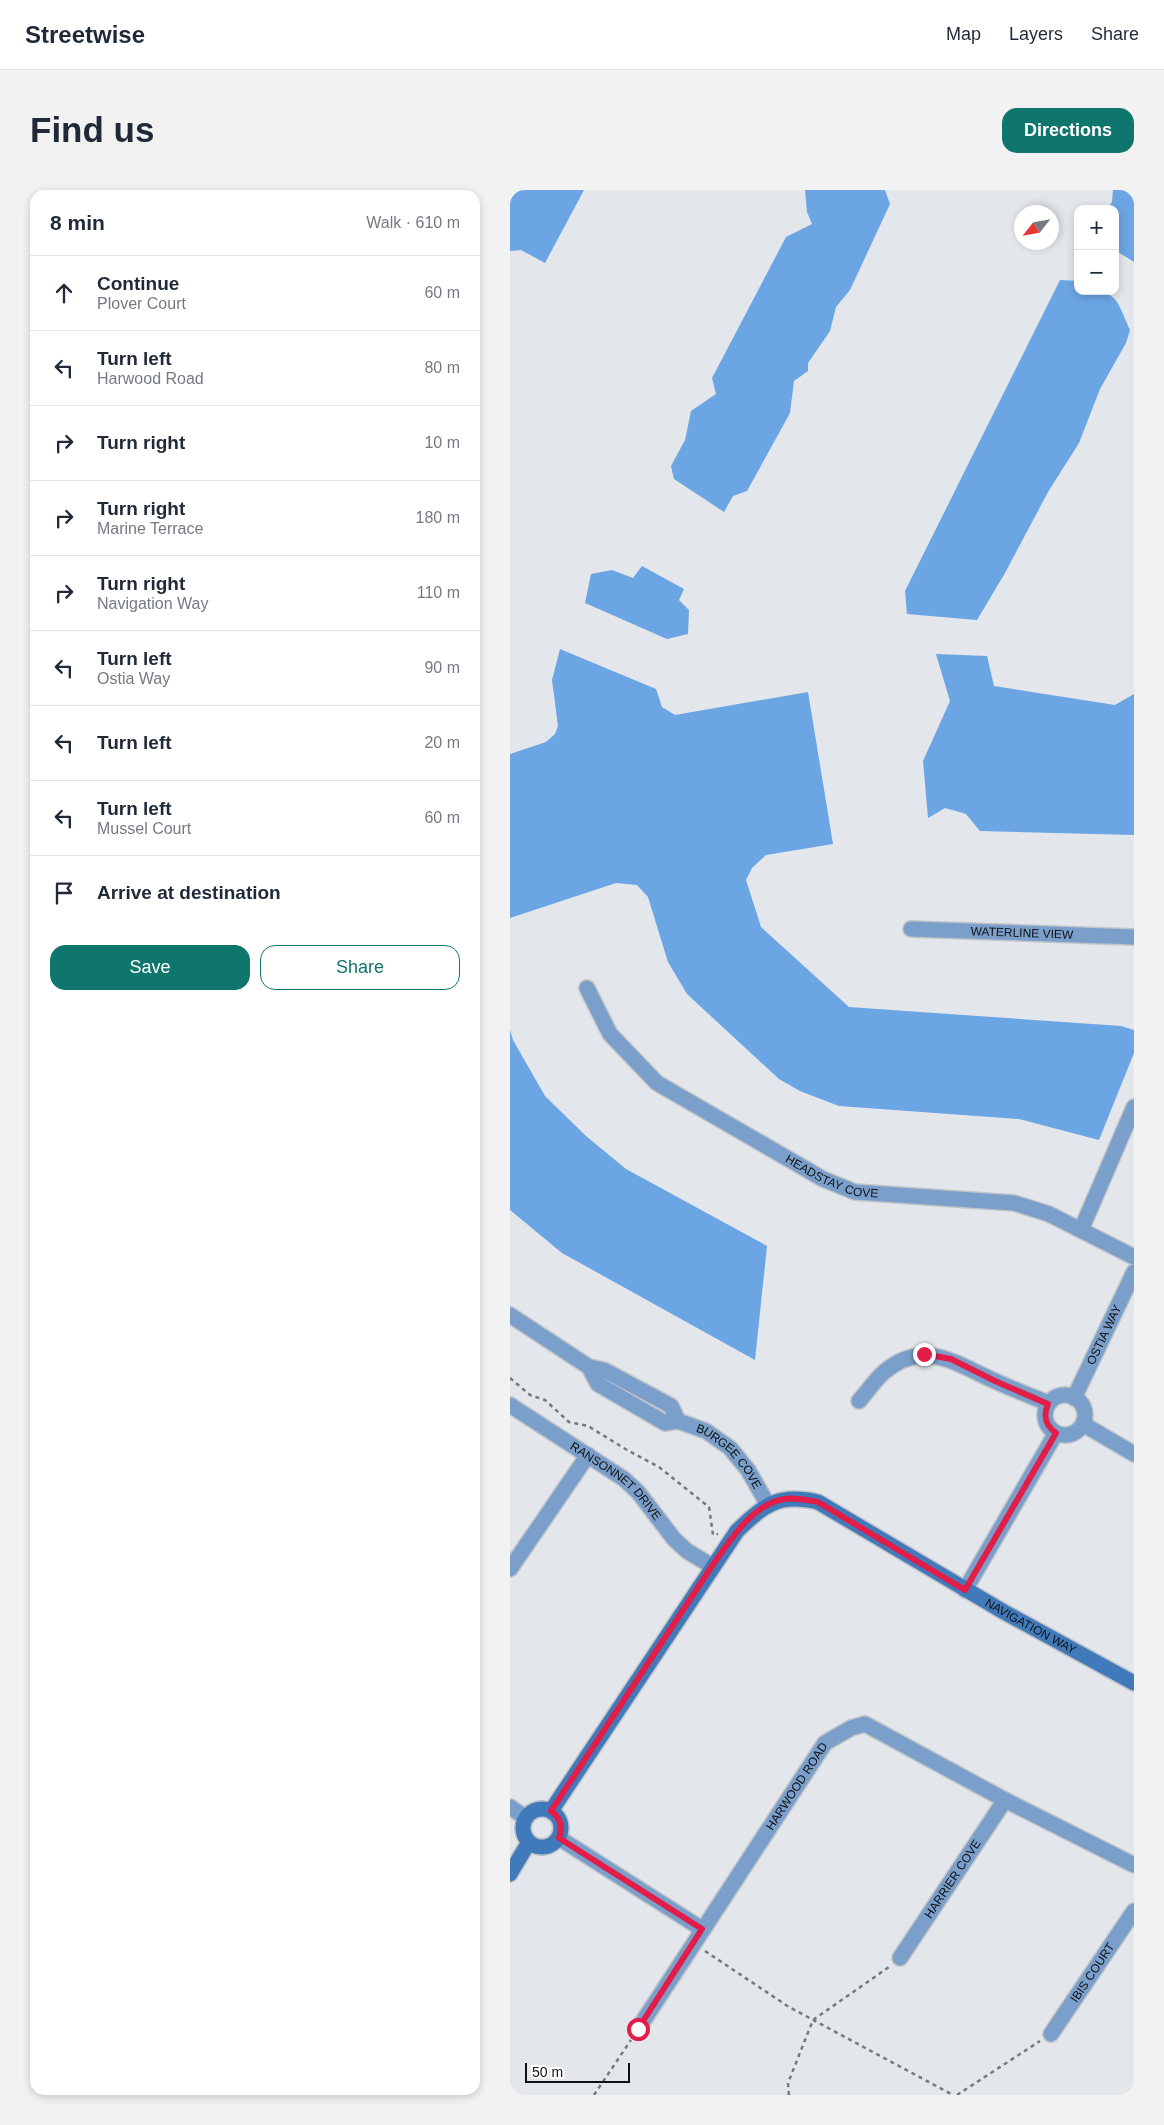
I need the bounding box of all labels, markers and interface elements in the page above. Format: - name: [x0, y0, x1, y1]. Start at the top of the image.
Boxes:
- text: Streetwise: [25, 21, 145, 48]
- text: Map: [946, 24, 981, 44]
- text: Layers: [1009, 24, 1063, 44]
- text: Share: [1091, 24, 1139, 44]
- button: Directions: [1002, 108, 1134, 153]
- text: Find us: [30, 110, 154, 149]
- north arrow: [1014, 205, 1059, 250]
- map controls: [1074, 205, 1119, 295]
- button: +: [1074, 205, 1119, 250]
- text: 8 min: [50, 211, 105, 234]
- text: Walk · 610 m: [366, 214, 460, 231]
- button: −: [1074, 250, 1119, 295]
- text: Continue: [97, 273, 179, 294]
- icon: ahead: [50, 279, 78, 307]
- text: 60 m: [424, 284, 460, 301]
- text: Plover Court: [97, 295, 186, 312]
- text: Turn left: [97, 348, 172, 369]
- icon: left: [50, 354, 78, 382]
- text: 80 m: [424, 359, 460, 376]
- text: Harwood Road: [97, 370, 204, 387]
- icon: right: [50, 429, 78, 457]
- text: Turn right: [97, 432, 185, 453]
- text: 10 m: [424, 434, 460, 451]
- text: Turn right: [97, 498, 185, 519]
- icon: right: [50, 504, 78, 532]
- text: 180 m: [416, 509, 460, 526]
- text: Marine Terrace: [97, 520, 203, 537]
- text: Turn right: [97, 573, 185, 594]
- icon: right: [50, 579, 78, 607]
- text: 110 m: [417, 584, 460, 601]
- text: Navigation Way: [97, 595, 208, 612]
- text: Turn left: [97, 648, 172, 669]
- icon: left: [50, 654, 78, 682]
- text: 90 m: [424, 659, 460, 676]
- text: Ostia Way: [97, 670, 170, 687]
- icon: left: [50, 729, 78, 757]
- text: Turn left: [97, 732, 172, 753]
- text: 20 m: [424, 734, 460, 751]
- text: Turn left: [97, 798, 172, 819]
- icon: left: [50, 804, 78, 832]
- text: 60 m: [424, 809, 460, 826]
- text: Mussel Court: [97, 820, 191, 837]
- icon: arrive: [50, 879, 78, 907]
- text: Arrive at destination: [97, 882, 281, 903]
- street label: WATERLINE VIEW: [970, 924, 1074, 942]
- button: Save: [50, 945, 250, 990]
- button: Share: [260, 945, 460, 990]
- street label: HEADSTAY COVE: [783, 1152, 879, 1201]
- street label: OSTIA WAY: [1084, 1303, 1124, 1367]
- route end: [913, 1343, 936, 1366]
- street label: BURGEE COVE: [695, 1421, 764, 1491]
- street label: RANSONNET DRIVE: [568, 1439, 664, 1523]
- street label: NAVIGATION WAY: [983, 1595, 1079, 1657]
- street label: HARWOOD ROAD: [763, 1740, 831, 1833]
- street label: HARRIER COVE: [921, 1837, 984, 1921]
- street label: IBIS COURT: [1067, 1940, 1118, 2005]
- route start: [627, 2018, 650, 2041]
- scale bar: [525, 2060, 630, 2083]
- text: 50 m: [532, 2064, 563, 2080]

